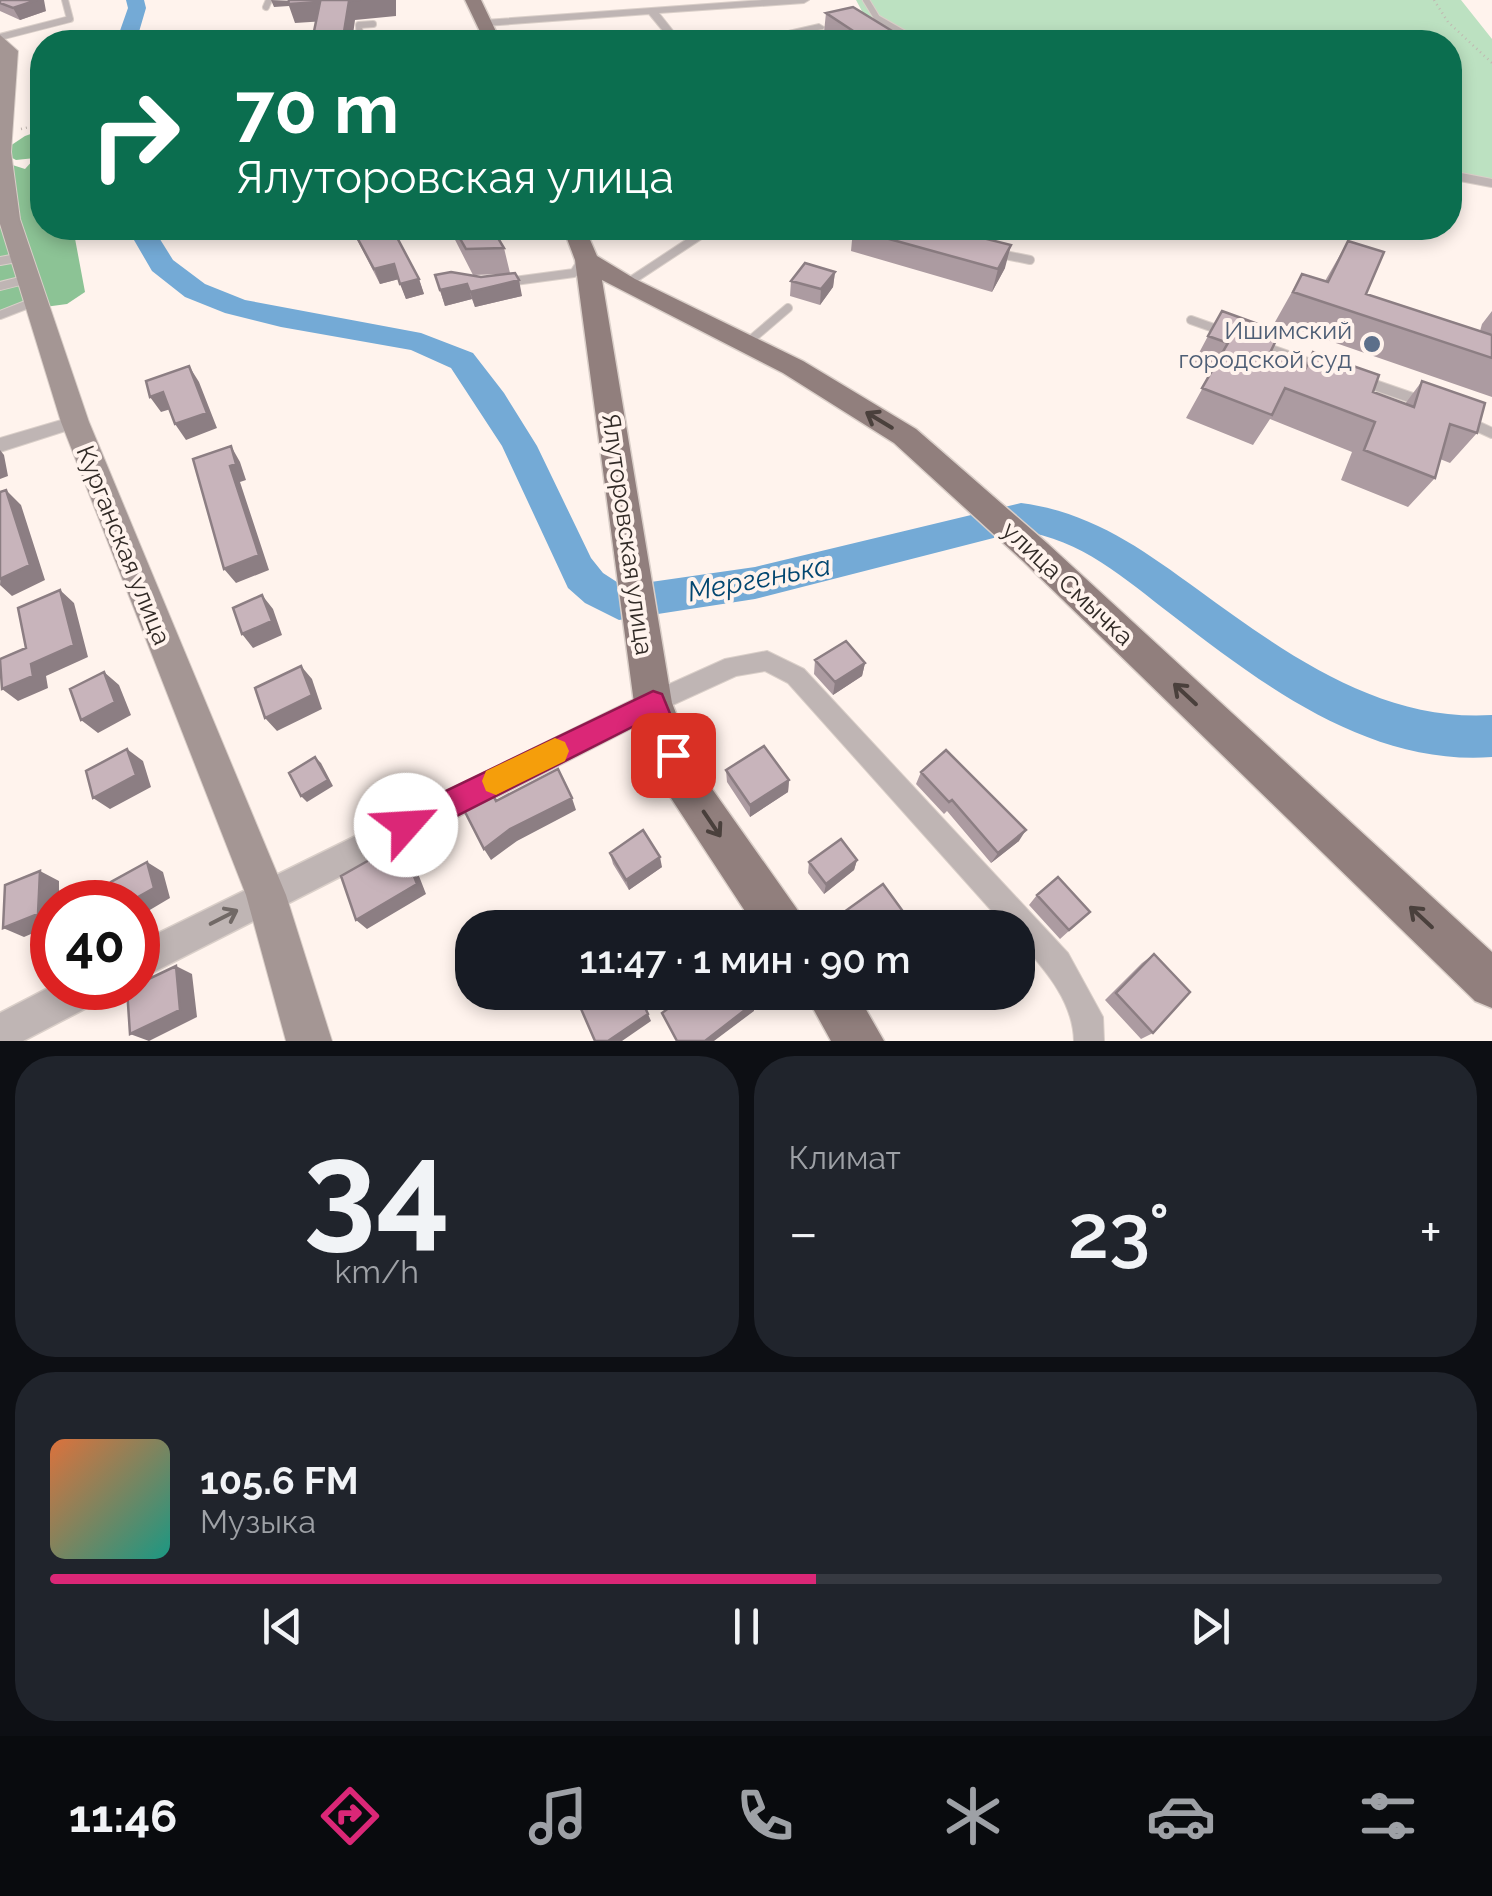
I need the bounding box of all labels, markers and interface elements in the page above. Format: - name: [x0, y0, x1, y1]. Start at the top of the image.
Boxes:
- text: 70 m: [235, 67, 399, 149]
- icon: right: [70, 70, 200, 200]
- text: Ялуторовская улица: [235, 151, 674, 204]
- place label: Ишимский городской суд: [1178, 315, 1352, 374]
- marker: Ишимский городской суд: [1361, 333, 1383, 355]
- one-way arrow: [865, 410, 894, 430]
- street label: Ялуторовская улица: [596, 411, 660, 657]
- street label: Курганская улица: [70, 441, 178, 649]
- street label: улица Смычка: [996, 515, 1140, 651]
- water label: Мергенька: [685, 548, 833, 609]
- one-way arrow: [1173, 683, 1198, 706]
- pin: [631, 713, 716, 798]
- icon: arrive: [646, 728, 701, 783]
- position arrow: [354, 773, 458, 877]
- one-way arrow: [702, 809, 723, 837]
- speed limit sign: 40: [30, 880, 160, 1010]
- one-way arrow: [1409, 906, 1434, 929]
- one-way arrow: [209, 907, 239, 926]
- text: 11:47 · 1 мин · 90 m: [580, 937, 910, 982]
- text: 34: [303, 1112, 450, 1264]
- text: Климат: [789, 1139, 901, 1176]
- text: 23°: [1068, 1187, 1170, 1276]
- text: −: [789, 1200, 818, 1265]
- text: +: [1419, 1200, 1442, 1265]
- text: km/h: [335, 1253, 419, 1290]
- text: 105.6 FM: [200, 1458, 359, 1503]
- text: Музыка: [200, 1503, 316, 1540]
- icon: previous: [255, 1599, 310, 1654]
- icon: pause: [719, 1599, 774, 1654]
- icon: next: [1183, 1599, 1238, 1654]
- icon: directions: [315, 1781, 385, 1851]
- icon: music: [523, 1781, 593, 1851]
- icon: phone: [730, 1781, 800, 1851]
- icon: climate: [938, 1781, 1008, 1851]
- icon: car: [1146, 1781, 1216, 1851]
- icon: filters: [1353, 1781, 1423, 1851]
- text: 11:46: [69, 1790, 177, 1843]

